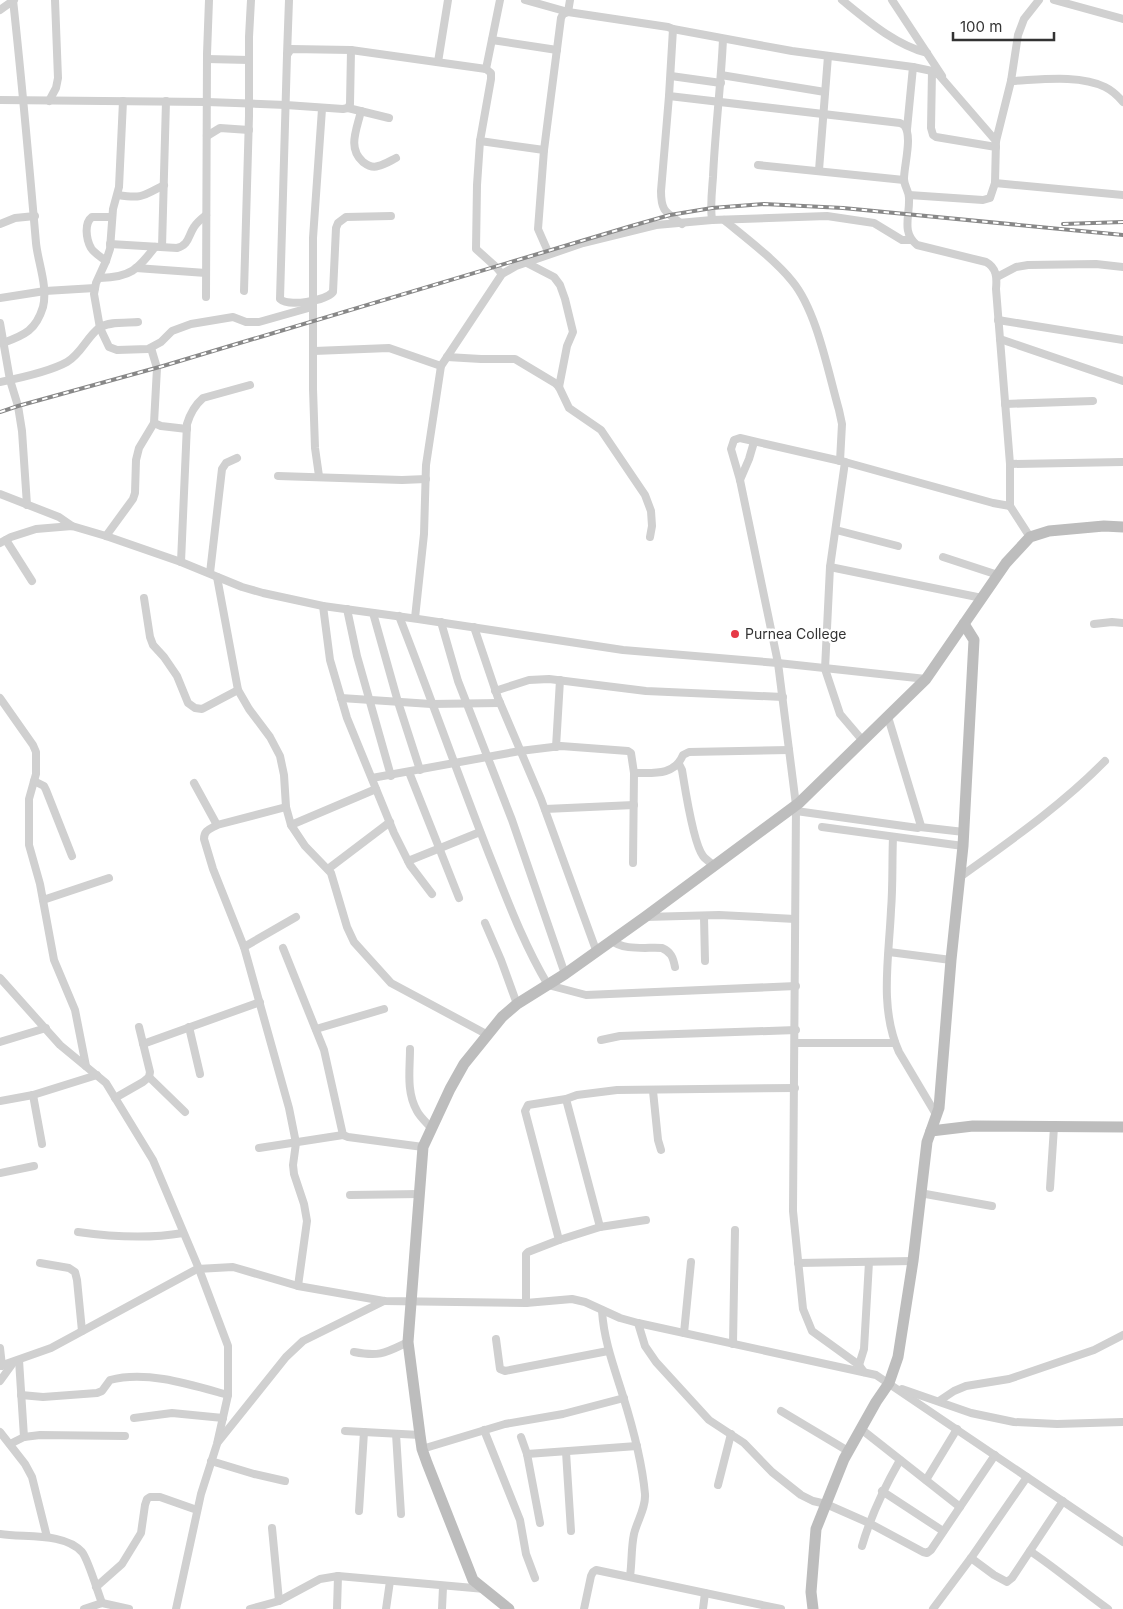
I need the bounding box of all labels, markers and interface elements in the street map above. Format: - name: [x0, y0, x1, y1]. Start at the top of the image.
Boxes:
- scale bar: [953, 10, 1054, 42]
- text: 100 m: [960, 17, 1002, 36]
- place label: Purnea College: [745, 625, 846, 642]
- marker: Purnea College: [729, 628, 741, 640]

